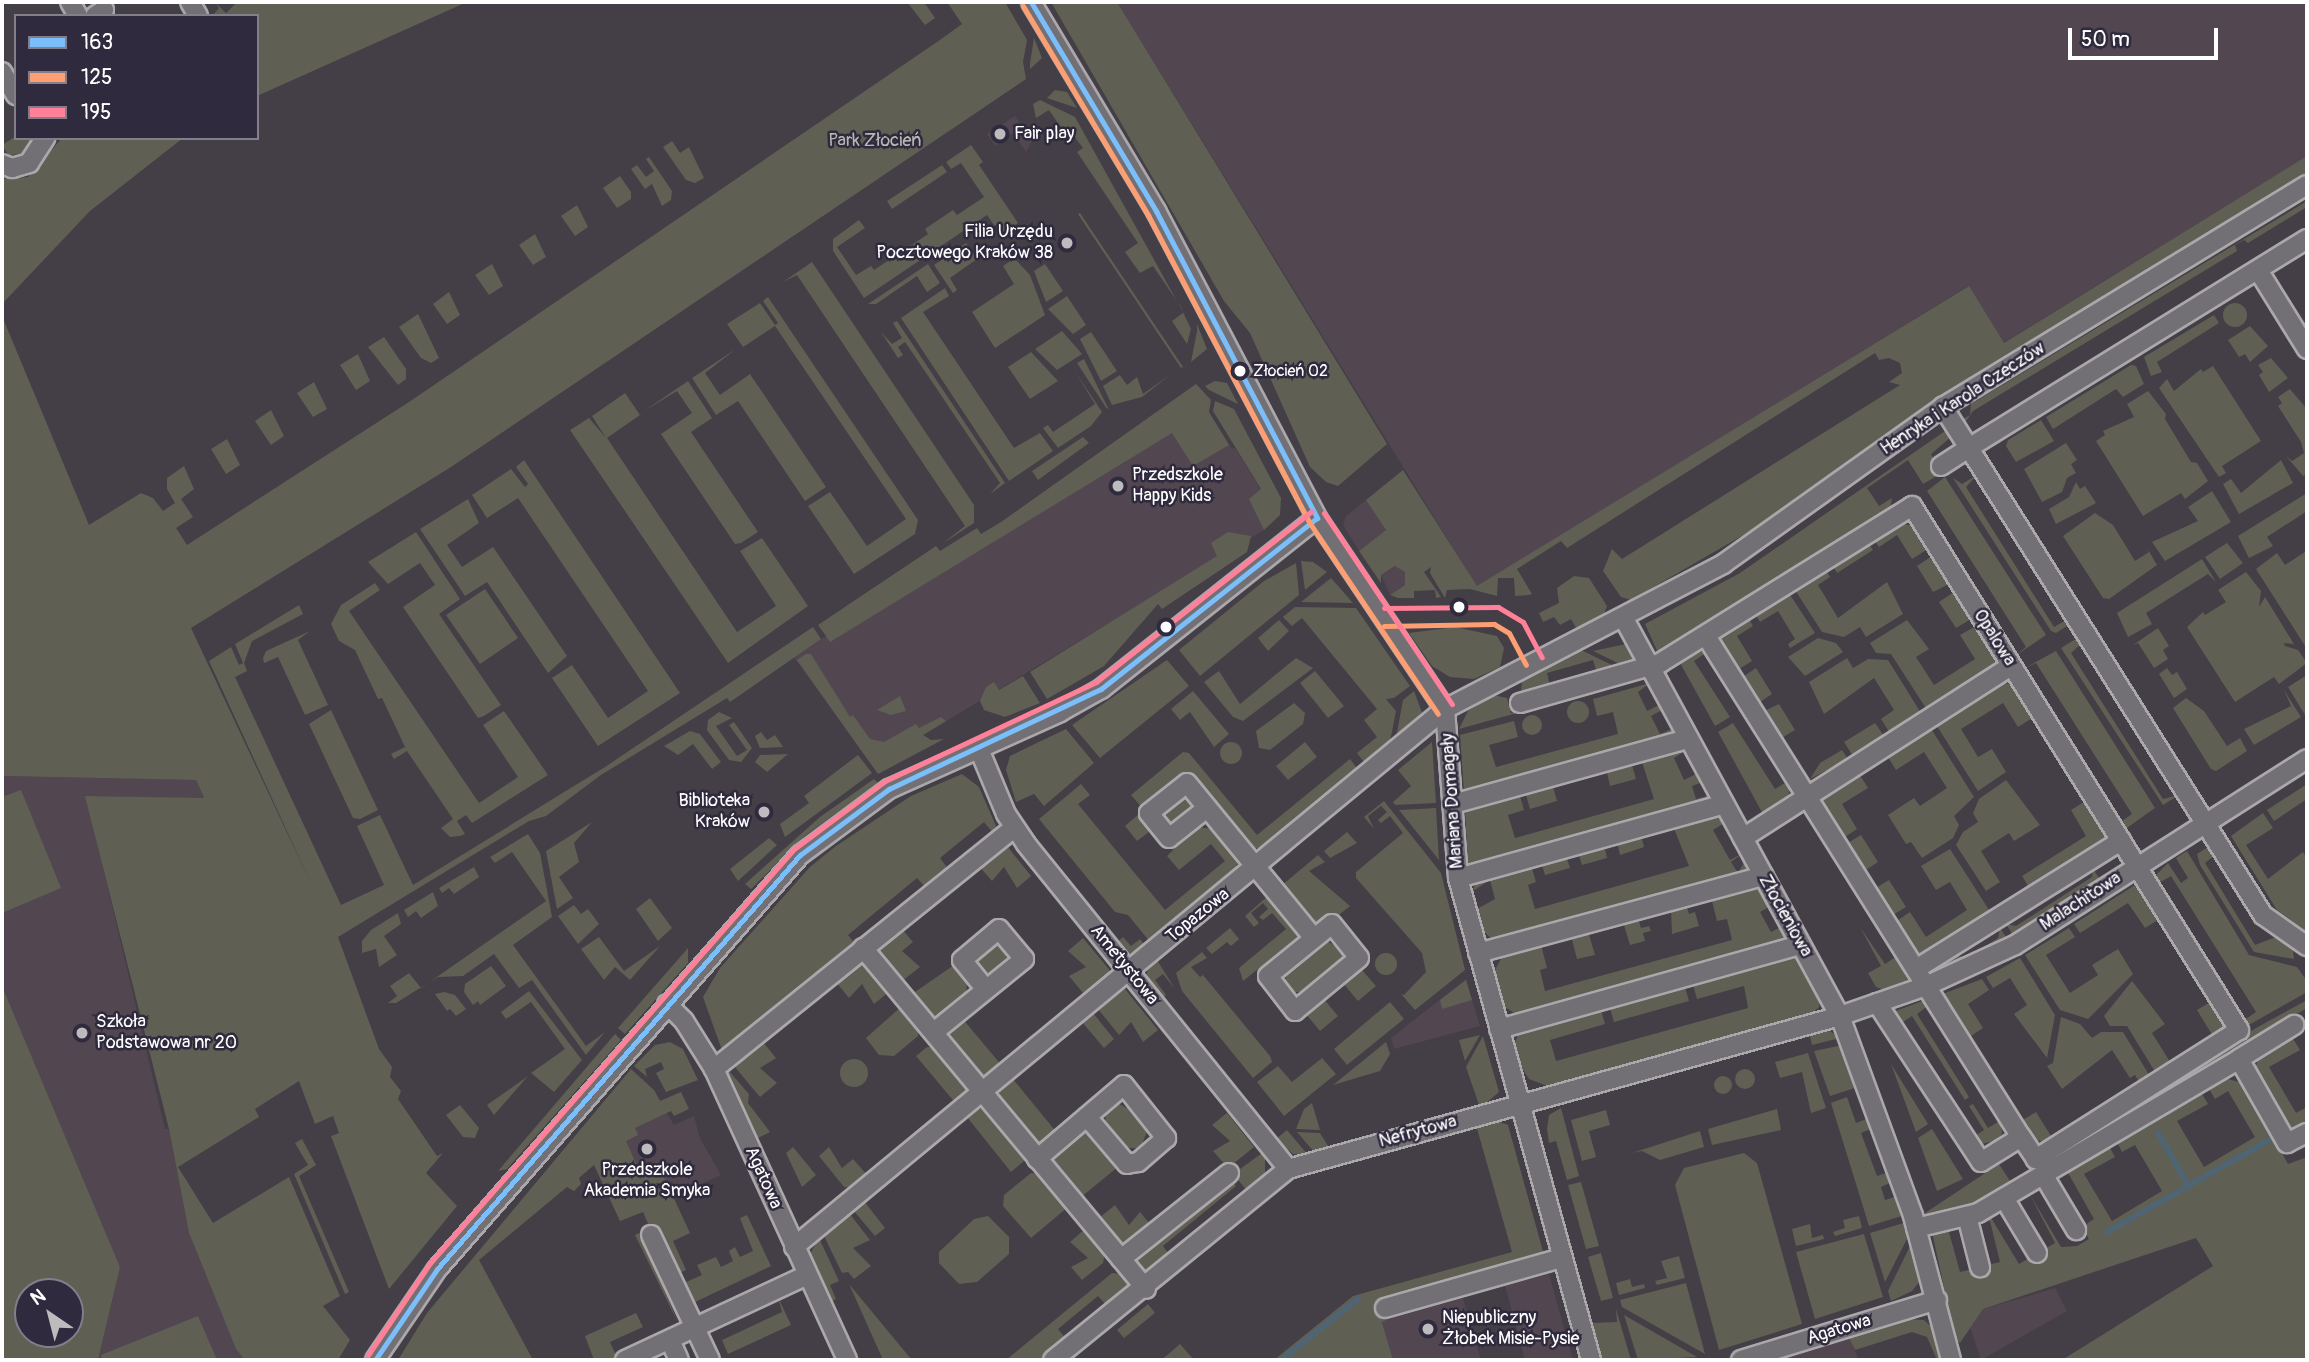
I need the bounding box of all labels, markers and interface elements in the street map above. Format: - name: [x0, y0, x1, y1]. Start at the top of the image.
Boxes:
- legend: [14, 14, 259, 140]
- scale bar: [2071, 14, 2222, 58]
- text: 50 m: [2081, 26, 2130, 53]
- text: 163: [81, 29, 113, 56]
- text: 125: [81, 64, 112, 91]
- text: 195: [81, 99, 111, 126]
- place label: Fair play: [1014, 123, 1074, 145]
- marker: Fair play: [992, 126, 1008, 142]
- park label: Park Złocień: [828, 130, 922, 152]
- place label: Filia Urzędu Pocztowego Kraków 38: [876, 222, 1053, 264]
- marker: Filia Urzędu Pocztowego Kraków 38: [1059, 235, 1075, 251]
- street label: Henryka i Karola Czeczów: [1877, 338, 2049, 460]
- place label: Złocień 02: [1253, 361, 1328, 381]
- marker: Złocień 02: [1233, 364, 1247, 378]
- place label: Przedszkole Happy Kids: [1132, 465, 1223, 508]
- marker: Przedszkole Happy Kids: [1110, 478, 1126, 494]
- unlabelled marker: [1452, 600, 1466, 614]
- street label: Opalowa: [1968, 606, 2020, 670]
- unlabelled marker: [1159, 620, 1173, 634]
- street label: Mariana Domagały: [1437, 733, 1469, 869]
- place label: Biblioteka Kraków: [679, 791, 750, 834]
- marker: Biblioteka Kraków: [756, 804, 772, 820]
- street label: Malachitowa: [2036, 868, 2126, 936]
- street label: Złocieniowa: [1754, 871, 1816, 961]
- street label: Topazowa: [1162, 884, 1234, 948]
- street label: Ametystowa: [1085, 921, 1163, 1009]
- place label: Szkoła Podstawowa nr 20: [96, 1012, 237, 1054]
- marker: Szkoła Podstawowa nr 20: [74, 1025, 90, 1041]
- street label: Nefrytowa: [1377, 1111, 1459, 1153]
- marker: Przedszkole Akademia Smyka: [639, 1141, 655, 1157]
- street label: Agatowa: [740, 1144, 786, 1212]
- place label: Przedszkole Akademia Smyka: [584, 1160, 710, 1202]
- north arrow: [14, 1278, 84, 1348]
- text: N: [26, 1284, 50, 1311]
- place label: Niepubliczny Żłobek Misie-Pysie: [1442, 1308, 1579, 1350]
- street label: Agatowa: [1804, 1310, 1874, 1350]
- marker: Niepubliczny Żłobek Misie-Pysie: [1420, 1321, 1436, 1337]

